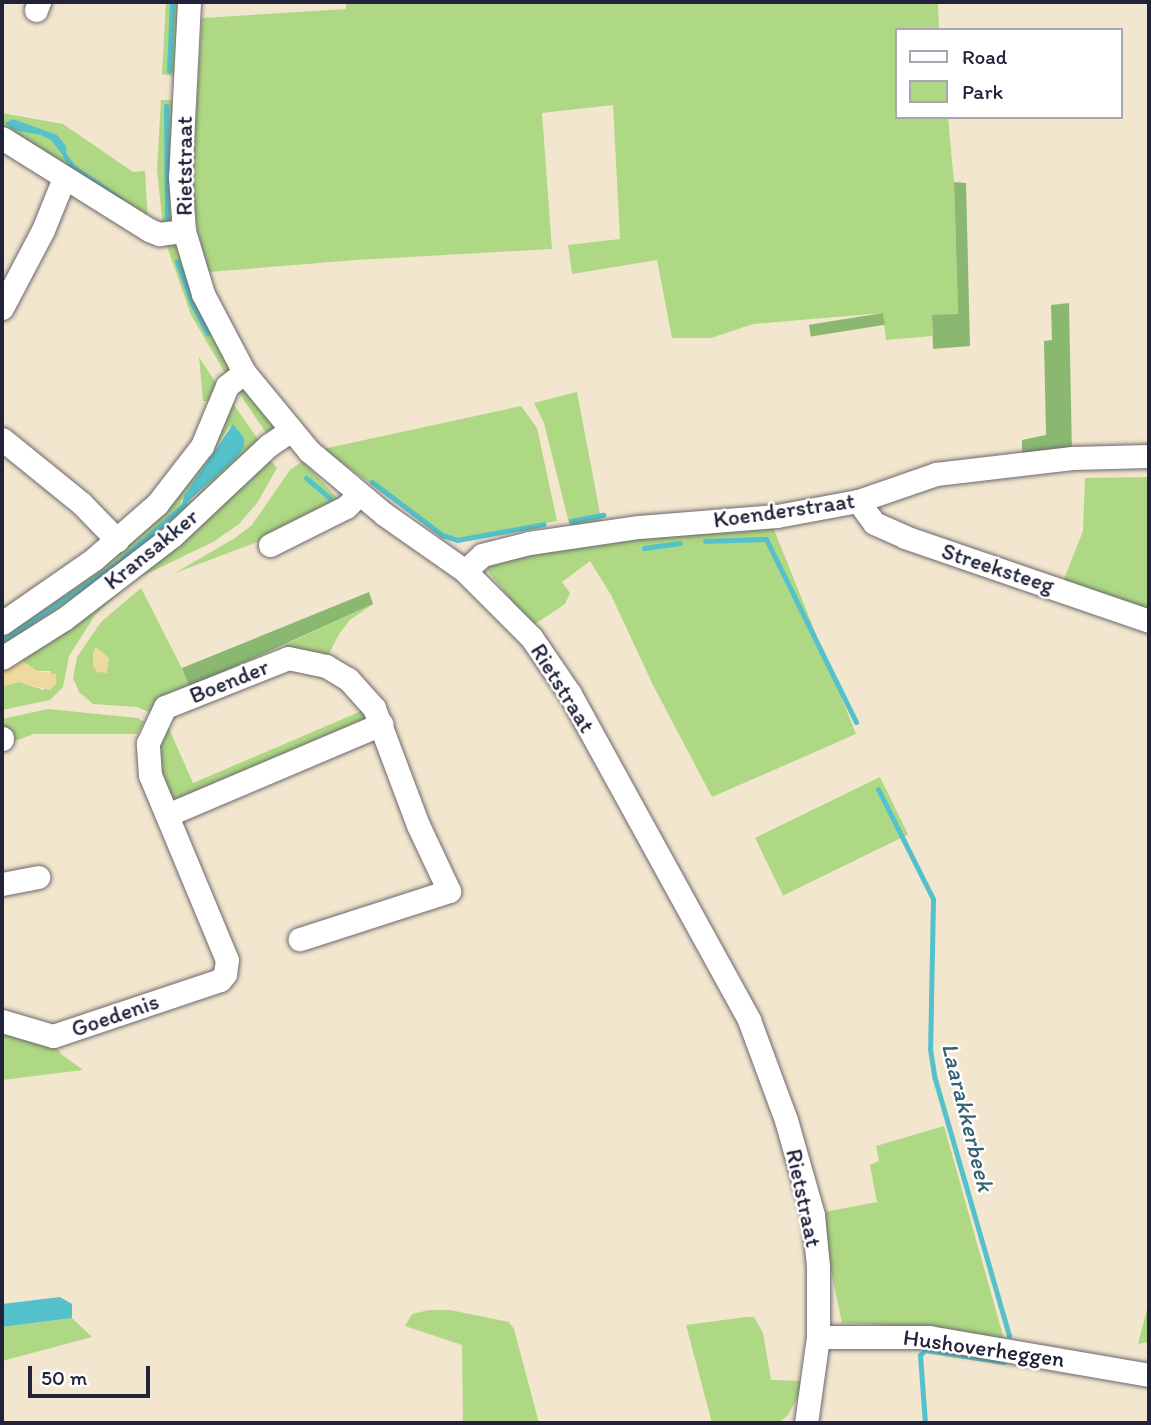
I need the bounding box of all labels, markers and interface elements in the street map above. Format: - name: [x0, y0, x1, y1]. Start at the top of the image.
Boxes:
- legend: [895, 28, 1123, 119]
- text: Road: [962, 44, 1007, 69]
- text: Park: [962, 79, 1003, 104]
- street label: Rietstraat: [170, 116, 198, 216]
- street label: Koenderstraat: [711, 486, 857, 534]
- street label: Kransakker: [98, 503, 204, 595]
- street label: Streeksteeg: [938, 537, 1058, 599]
- street label: Rietstraat: [525, 638, 601, 738]
- street label: Boender: [185, 653, 273, 709]
- street label: Goedenis: [68, 987, 162, 1043]
- water label: Laarakkerbeek: [936, 1040, 1000, 1194]
- street label: Rietstraat: [780, 1146, 828, 1250]
- street label: Hushoverheggen: [902, 1323, 1066, 1373]
- scale bar: [32, 1352, 154, 1396]
- text: 50 m: [41, 1365, 87, 1390]

